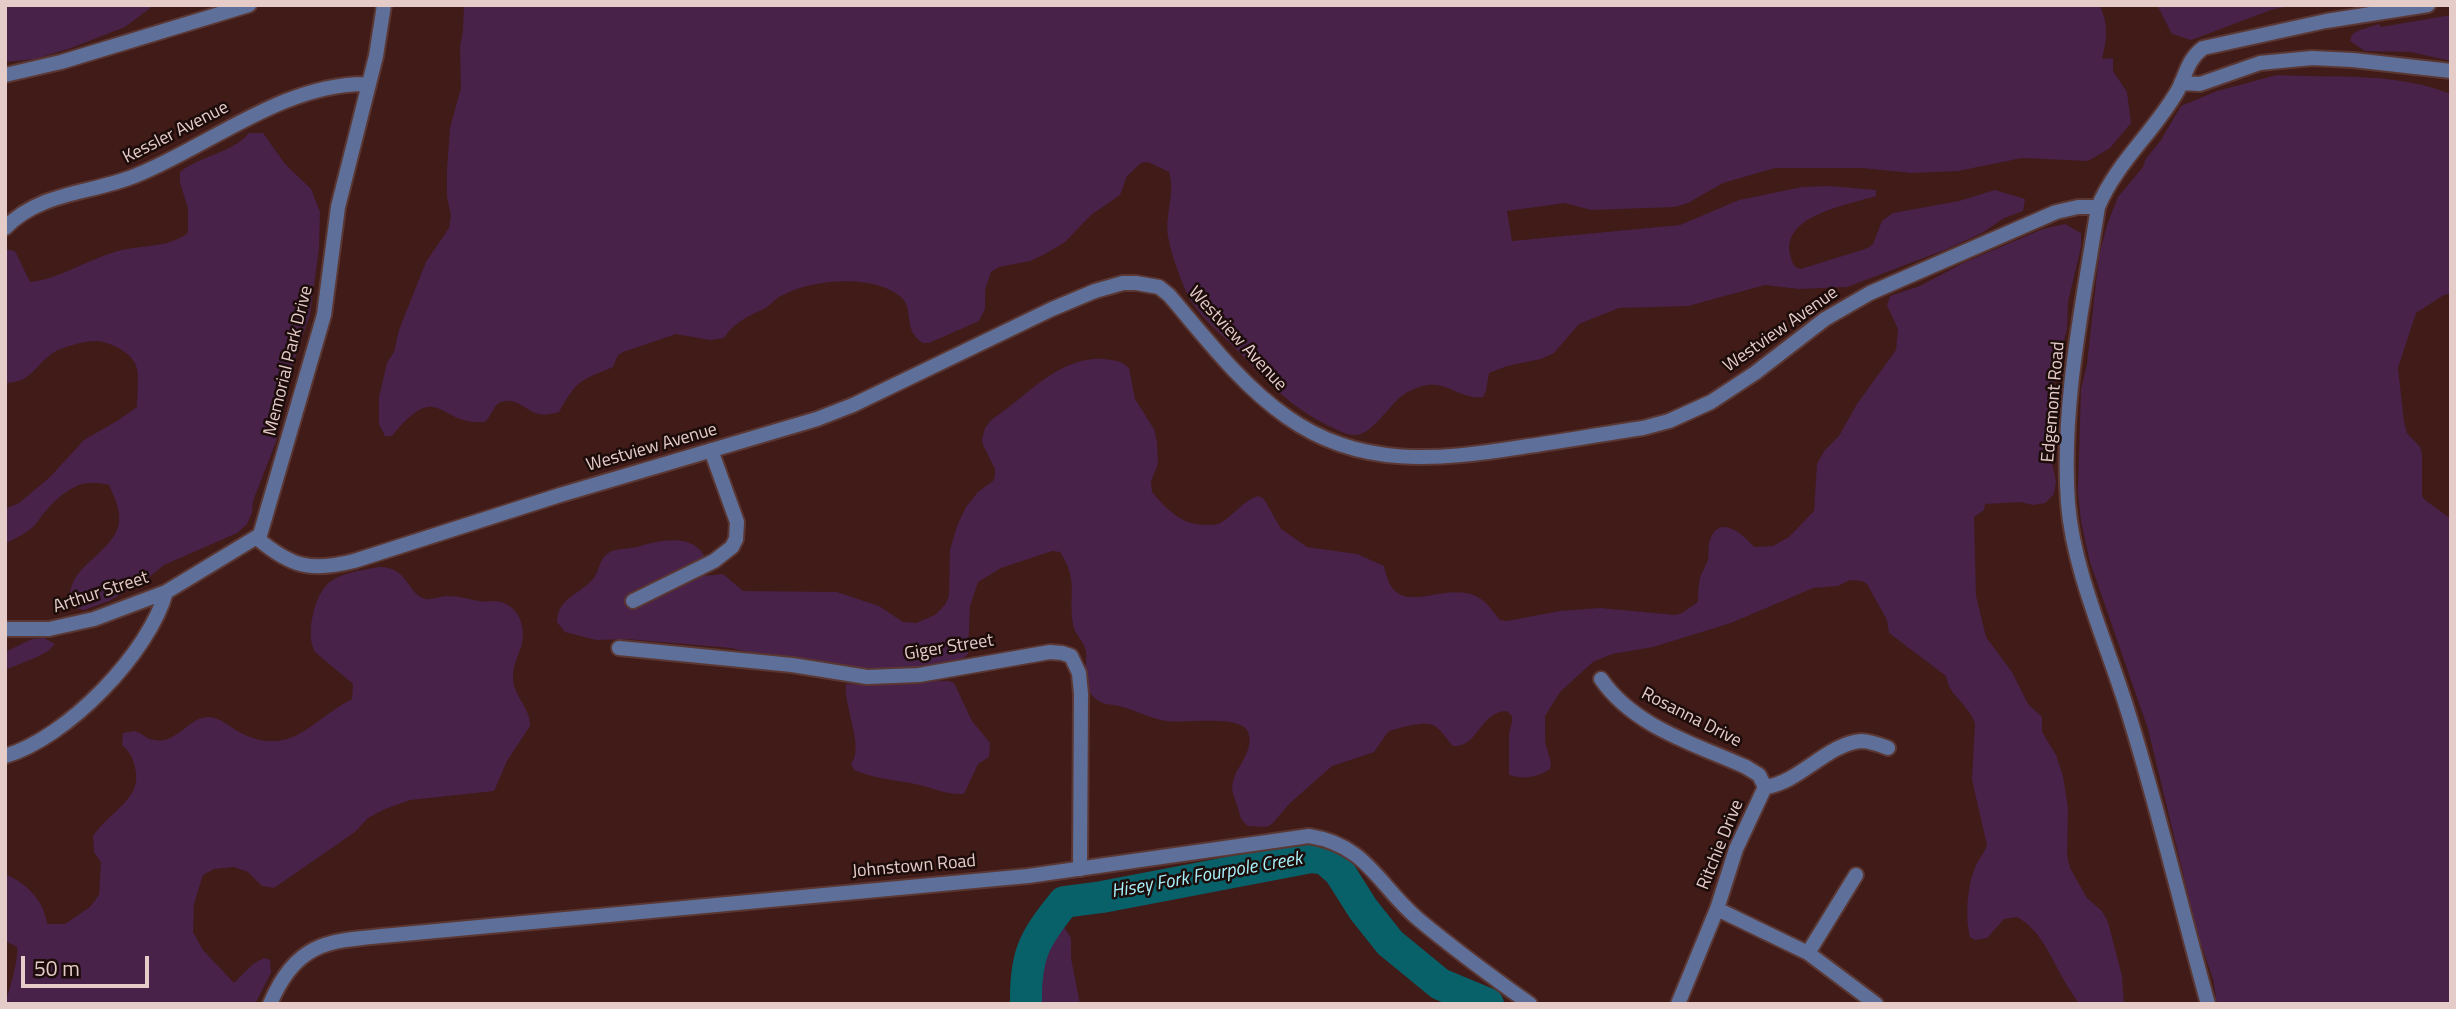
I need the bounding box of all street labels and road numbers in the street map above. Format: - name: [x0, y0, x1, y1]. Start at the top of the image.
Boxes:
- street label: Kessler Avenue: [120, 97, 232, 169]
- street label: Westview Avenue: [1183, 282, 1291, 396]
- street label: Westview Avenue: [1720, 282, 1842, 378]
- street label: Memorial Park Drive: [260, 284, 318, 438]
- street label: Edgemont Road: [2038, 341, 2070, 463]
- street label: Westview Avenue: [584, 419, 720, 477]
- street label: Arthur Street: [51, 567, 151, 619]
- street label: Giger Street: [903, 630, 995, 666]
- street label: Rosanna Drive: [1637, 684, 1745, 752]
- street label: Ritchie Drive: [1693, 797, 1749, 893]
- street label: Johnstown Road: [851, 851, 977, 883]

